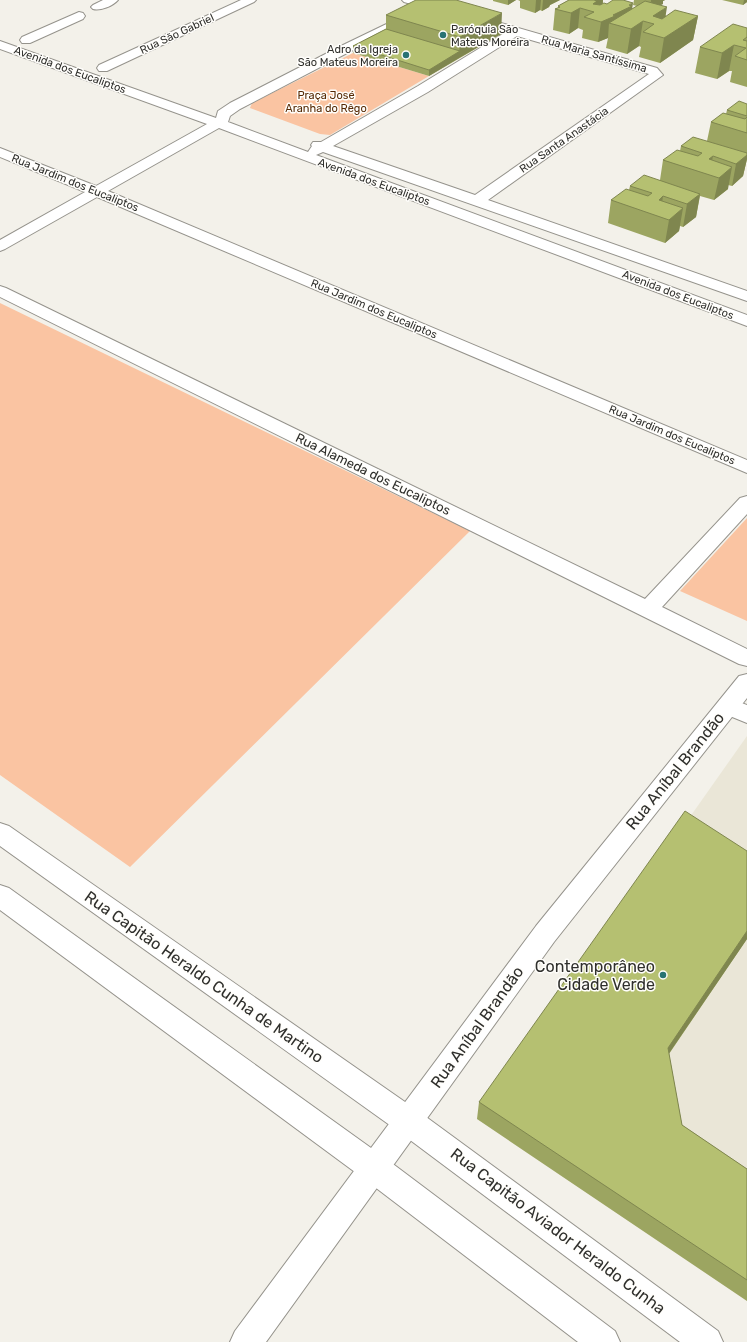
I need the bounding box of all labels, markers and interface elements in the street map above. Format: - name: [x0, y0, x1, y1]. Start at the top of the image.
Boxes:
- street label: Rua São Gabriel: [138, 11, 216, 57]
- place label: Paróquia São Mateus Moreira: [451, 23, 529, 49]
- marker: Paróquia São Mateus Moreira: [438, 30, 448, 40]
- street label: Rua Maria Santíssima: [540, 33, 648, 75]
- place label: Adro da Igreja São Mateus Moreira: [298, 43, 398, 69]
- street label: Avenida dos Eucaliptos: [12, 44, 128, 96]
- marker: Adro da Igreja São Mateus Moreira: [401, 50, 411, 60]
- park label: Praça José Aranha do Rêgo: [285, 89, 367, 115]
- street label: Rua Santa Anastácia: [517, 104, 611, 176]
- street label: Rua Jardim dos Eucaliptos: [10, 152, 141, 215]
- street label: Avenida dos Eucaliptos: [316, 156, 432, 208]
- street label: Avenida dos Eucaliptos: [620, 268, 736, 322]
- street label: Rua Jardim dos Eucaliptos: [309, 276, 439, 342]
- street label: Rua Jardim dos Eucaliptos: [607, 402, 737, 468]
- street label: Rua Alameda dos Eucaliptos: [293, 430, 453, 518]
- street label: Rua Aníbal Brandão: [622, 708, 728, 834]
- street label: Rua Capitão Heraldo Cunha de Martino: [81, 887, 327, 1067]
- place label: Contemporâneo Cidade Verde: [535, 957, 655, 994]
- street label: Rua Aníbal Brandão: [427, 962, 527, 1092]
- marker: Contemporâneo Cidade Verde: [658, 970, 668, 980]
- street label: Rua Capitão Aviador Heraldo Cunha: [447, 1144, 669, 1318]

